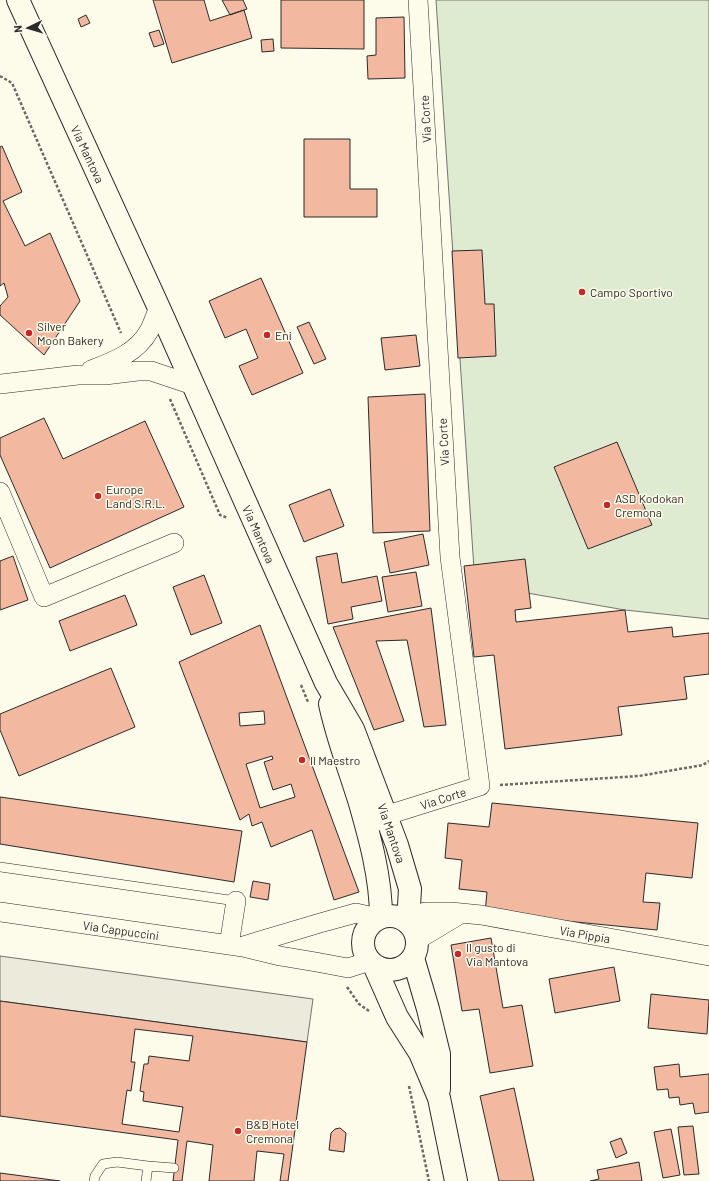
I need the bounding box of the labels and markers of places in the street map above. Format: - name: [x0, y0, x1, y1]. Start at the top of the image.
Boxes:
- place label: Campo Sportivo: [590, 285, 673, 299]
- marker: Campo Sportivo: [577, 287, 587, 297]
- place label: Silver Moon Bakery: [37, 319, 104, 347]
- marker: Silver Moon Bakery: [24, 328, 34, 338]
- place label: Eni: [275, 328, 292, 342]
- marker: Eni: [262, 330, 272, 340]
- place label: Europe Land S.R.L.: [106, 482, 165, 510]
- marker: Europe Land S.R.L.: [93, 491, 103, 501]
- place label: ASD Kodokan Cremona: [615, 491, 684, 519]
- marker: ASD Kodokan Cremona: [602, 500, 612, 510]
- place label: Il Maestro: [310, 753, 360, 767]
- marker: Il Maestro: [297, 755, 307, 765]
- place label: Il gusto di Via Mantova: [466, 940, 528, 968]
- marker: Il gusto di Via Mantova: [453, 949, 463, 959]
- place label: B&B Hotel Cremona: [246, 1117, 299, 1145]
- marker: B&B Hotel Cremona: [233, 1126, 243, 1136]

